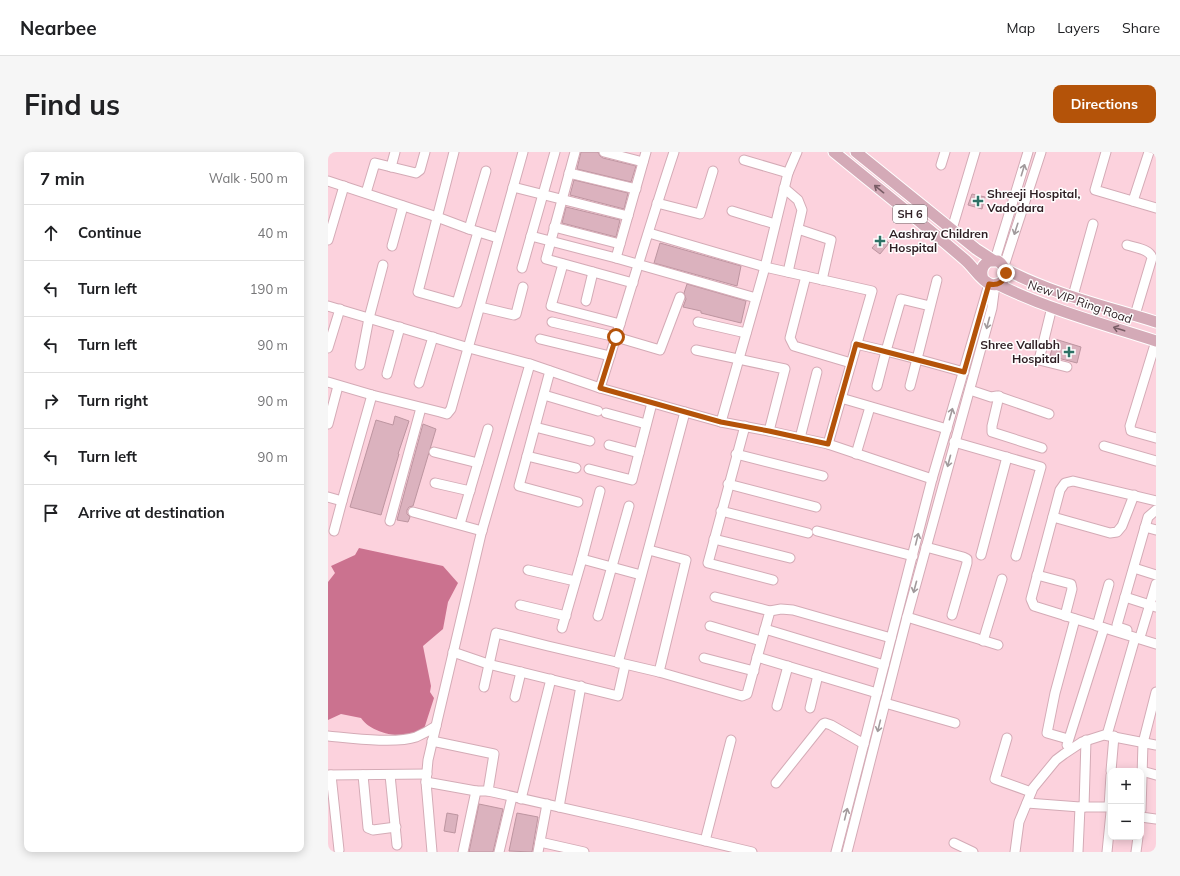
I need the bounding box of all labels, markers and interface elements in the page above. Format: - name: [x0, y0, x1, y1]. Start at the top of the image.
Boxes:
- text: Nearbee: [20, 16, 97, 40]
- text: Map: [1006, 19, 1035, 37]
- text: Layers: [1057, 19, 1100, 37]
- text: Share: [1122, 19, 1160, 37]
- button: Directions: [1053, 85, 1156, 123]
- text: Find us: [24, 87, 120, 122]
- one-way arrow: [1020, 163, 1027, 176]
- text: 7 min: [40, 168, 85, 189]
- text: Walk · 500 m: [209, 170, 288, 186]
- one-way arrow: [874, 185, 885, 193]
- place label: Shreeji Hospital, Vadodara: [986, 186, 1080, 215]
- marker: Shreeji Hospital, Vadodara: [972, 195, 984, 207]
- road number: SH 6: [893, 205, 927, 223]
- icon: ahead: [40, 222, 62, 244]
- one-way arrow: [1012, 222, 1019, 235]
- text: Continue: [78, 223, 141, 242]
- text: 40 m: [258, 225, 288, 241]
- place label: Aashray Children Hospital: [889, 226, 988, 255]
- marker: Aashray Children Hospital: [874, 235, 886, 247]
- route end: [997, 264, 1015, 282]
- street label: New VIP Ring Road: [1026, 277, 1134, 326]
- icon: left: [40, 278, 62, 300]
- text: Turn left: [78, 279, 137, 298]
- text: 190 m: [250, 281, 288, 297]
- one-way arrow: [983, 316, 991, 329]
- one-way arrow: [1113, 325, 1126, 332]
- route start: [607, 328, 625, 346]
- icon: left: [40, 334, 62, 356]
- text: Turn left: [78, 335, 137, 354]
- text: 90 m: [258, 337, 288, 353]
- place label: Shree Vallabh Hospital: [980, 337, 1060, 366]
- marker: Shree Vallabh Hospital: [1063, 346, 1075, 358]
- icon: right: [40, 390, 62, 412]
- text: Turn right: [78, 391, 148, 410]
- text: 90 m: [258, 393, 288, 409]
- one-way arrow: [948, 408, 955, 421]
- icon: left: [40, 446, 62, 468]
- text: Turn left: [78, 447, 137, 466]
- text: 90 m: [258, 449, 288, 465]
- one-way arrow: [945, 455, 952, 468]
- icon: arrive: [40, 502, 62, 524]
- text: Arrive at destination: [78, 503, 225, 522]
- one-way arrow: [914, 533, 922, 546]
- one-way arrow: [911, 580, 918, 593]
- one-way arrow: [875, 720, 883, 733]
- map controls: [1108, 768, 1144, 840]
- button: +: [1108, 768, 1144, 804]
- button: −: [1108, 804, 1144, 840]
- one-way arrow: [843, 808, 850, 821]

